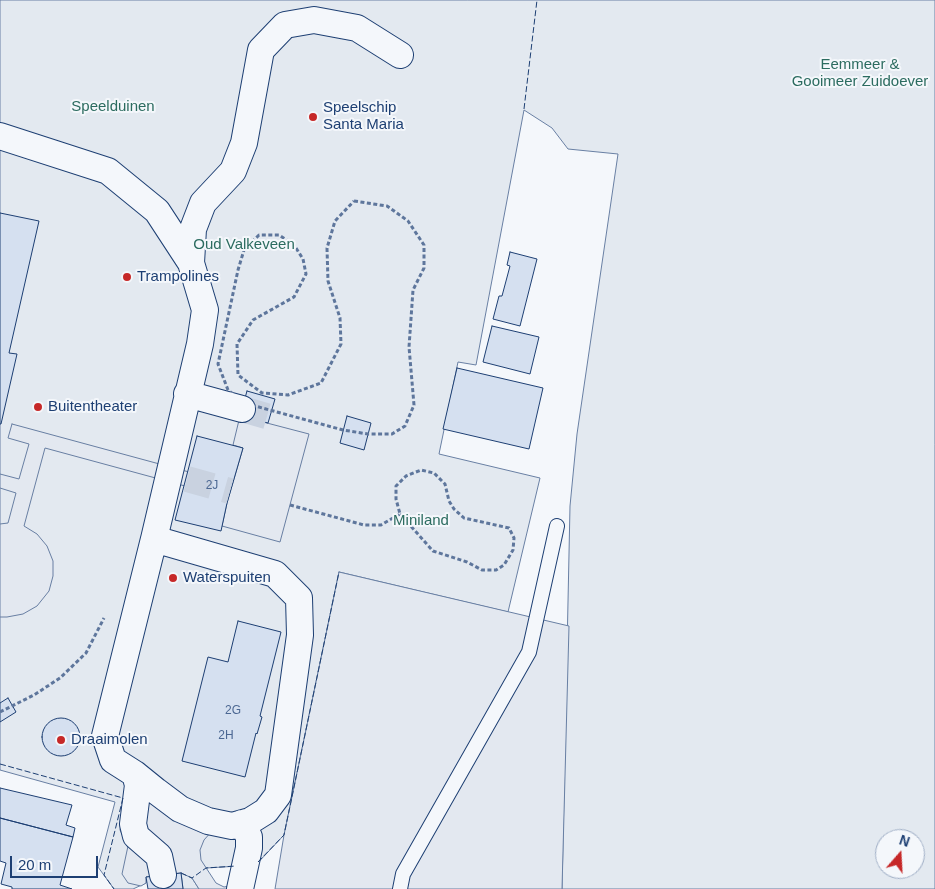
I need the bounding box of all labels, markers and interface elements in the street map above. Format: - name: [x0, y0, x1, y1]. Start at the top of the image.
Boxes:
- park label: Eemmeer & Gooimeer Zuidoever: [792, 56, 928, 91]
- park label: Speelduinen: [71, 98, 155, 116]
- place label: Speelschip Santa Maria: [323, 99, 404, 134]
- marker: Speelschip Santa Maria: [307, 111, 319, 123]
- park label: Oud Valkeveen: [193, 236, 295, 254]
- place label: Trampolines: [137, 268, 219, 286]
- marker: Trampolines: [121, 271, 133, 283]
- place label: Buitentheater: [48, 398, 137, 416]
- marker: Buitentheater: [32, 401, 44, 413]
- house number: 2J: [206, 479, 218, 493]
- park label: Miniland: [393, 512, 449, 530]
- place label: Waterspuiten: [183, 569, 271, 587]
- marker: Waterspuiten: [167, 572, 179, 584]
- house number: 2G: [225, 704, 241, 718]
- house number: 2H: [218, 729, 234, 743]
- place label: Draaimolen: [71, 731, 148, 749]
- marker: Draaimolen: [55, 734, 67, 746]
- north arrow: [875, 829, 925, 879]
- text: N: [897, 832, 912, 850]
- scale bar: [12, 846, 100, 878]
- text: 20 m: [18, 856, 51, 873]

